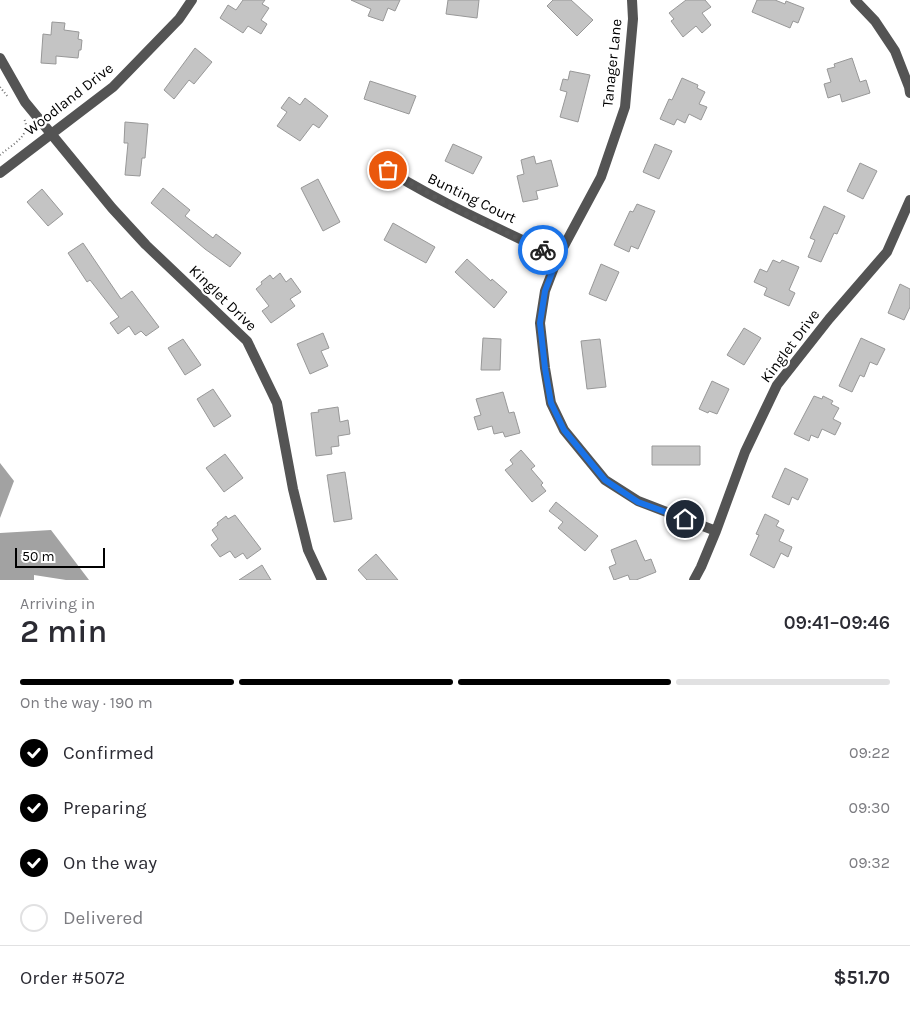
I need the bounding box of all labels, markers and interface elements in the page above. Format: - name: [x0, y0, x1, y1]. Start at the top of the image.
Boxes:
- street label: Tanager Lane: [598, 18, 626, 108]
- street label: Woodland Drive: [21, 59, 117, 139]
- pin: [367, 149, 409, 191]
- icon: bag: [374, 156, 402, 184]
- street label: Bunting Court: [425, 169, 519, 227]
- courier: [518, 225, 568, 275]
- icon: bike: [529, 236, 557, 264]
- street label: Kinglet Drive: [185, 261, 261, 335]
- street label: Kinglet Drive: [757, 306, 823, 386]
- pin: [664, 498, 706, 540]
- icon: home: [671, 505, 699, 533]
- scale bar: [15, 545, 105, 568]
- text: 50 m: [22, 548, 55, 565]
- text: Arriving in: [20, 594, 95, 613]
- text: 09:41–09:46: [784, 612, 890, 634]
- text: 2 min: [20, 613, 107, 650]
- text: On the way · 190 m: [20, 693, 153, 712]
- icon: check: [20, 739, 48, 767]
- text: Confirmed: [63, 742, 154, 764]
- text: 09:22: [849, 743, 890, 762]
- icon: check: [20, 794, 48, 822]
- text: Preparing: [63, 797, 146, 819]
- text: 09:30: [849, 798, 890, 817]
- icon: check: [20, 849, 48, 877]
- text: On the way: [63, 852, 157, 874]
- text: 09:32: [849, 853, 890, 872]
- text: Delivered: [63, 907, 143, 929]
- text: Order #5072: [20, 967, 125, 989]
- text: $51.70: [834, 967, 890, 989]

